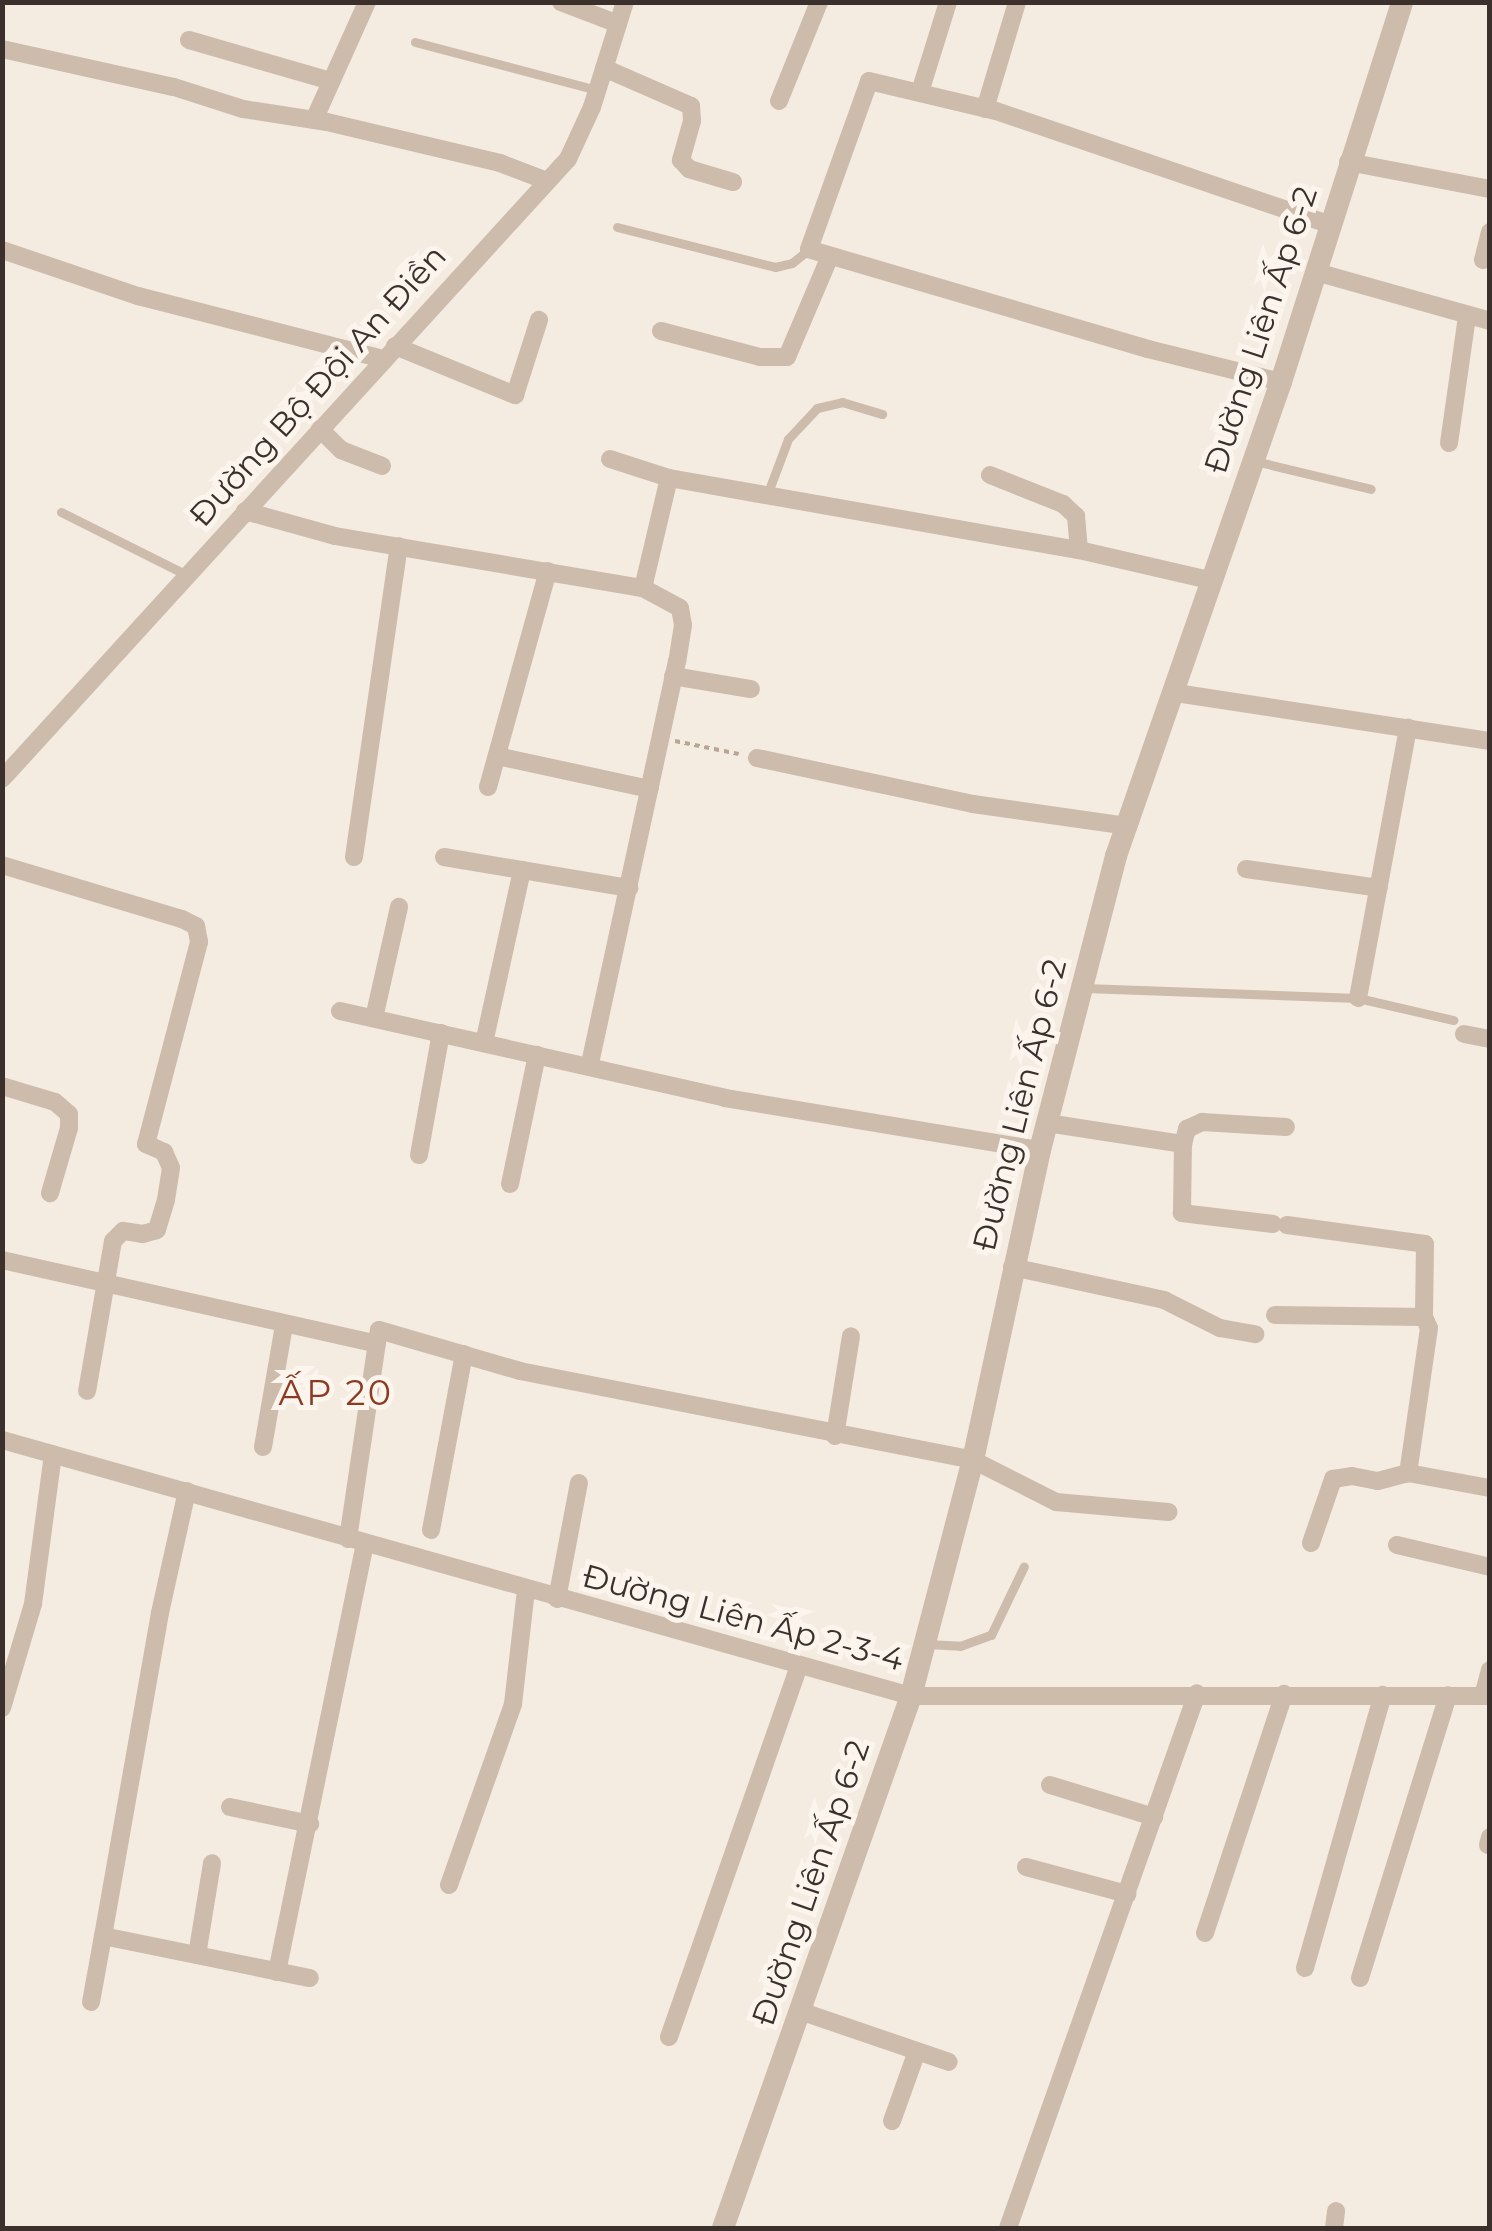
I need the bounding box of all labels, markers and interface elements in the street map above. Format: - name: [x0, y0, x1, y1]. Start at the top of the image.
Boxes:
- street label: Đường Liên Ấp 6-2: [1197, 182, 1325, 478]
- street label: Đường Bộ Đội An Điền: [182, 238, 454, 534]
- street label: Đường Liên Ấp 6-2: [965, 955, 1075, 1255]
- district label: ẤP 20: [279, 1372, 393, 1414]
- street label: Đường Liên Ấp 2-3-4: [578, 1557, 908, 1679]
- street label: Đường Liên Ấp 6-2: [744, 1735, 878, 2031]

